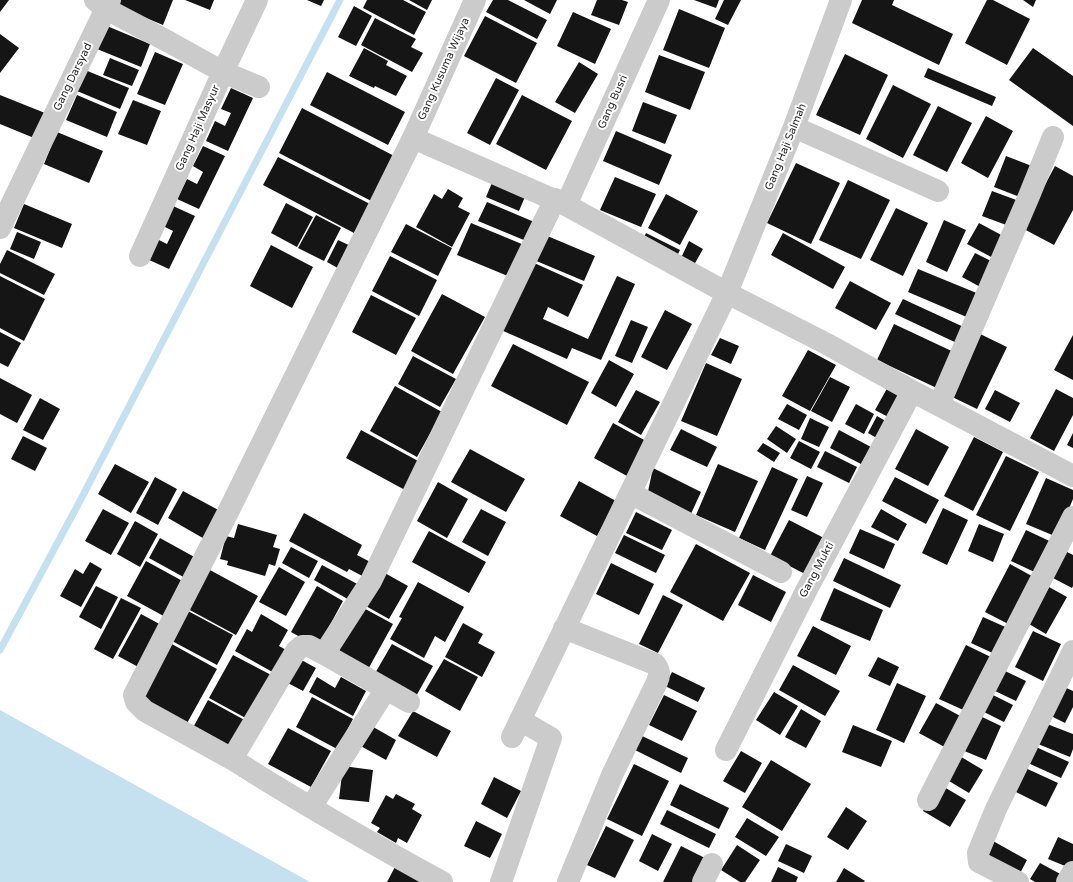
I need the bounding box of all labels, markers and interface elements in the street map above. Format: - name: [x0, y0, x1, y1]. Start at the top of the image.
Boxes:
- street label: Gang Kusuma Wijaya: [415, 16, 473, 122]
- street label: Gang Darsyad: [51, 41, 95, 113]
- street label: Gang Busri: [595, 73, 631, 131]
- street label: Gang Haji Masyur: [173, 83, 223, 173]
- street label: Gang Haji Salmah: [763, 102, 809, 192]
- street label: Gang Mukti: [797, 540, 837, 600]

